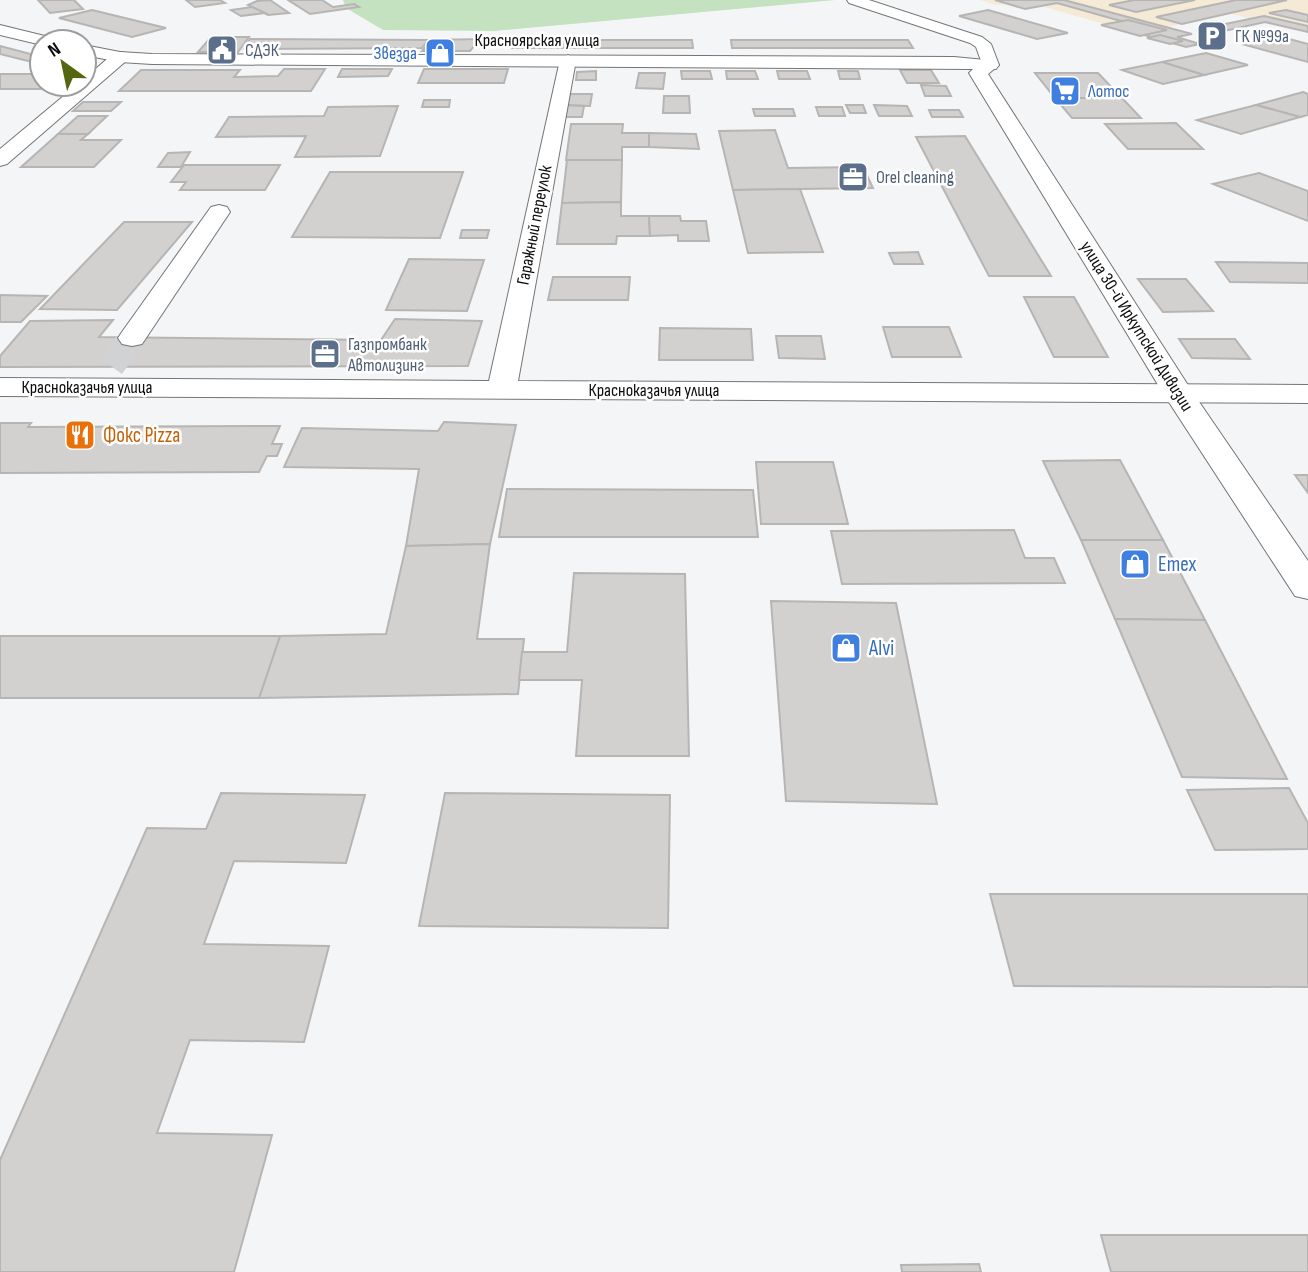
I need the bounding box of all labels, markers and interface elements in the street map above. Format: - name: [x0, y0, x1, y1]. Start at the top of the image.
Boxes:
- parking icon: ГК №99а: [1195, 19, 1229, 53]
- place label: ГК №99а: [1235, 26, 1289, 47]
- north arrow: [28, 28, 98, 98]
- street label: Красноярская улица: [475, 30, 599, 51]
- public building icon: СДЭК: [205, 33, 239, 67]
- shop icon: Звезда: [423, 36, 457, 70]
- text: N: [44, 38, 65, 62]
- place label: СДЭК: [245, 40, 280, 61]
- place label: Звезда: [373, 43, 417, 64]
- supermarket icon: Лотос: [1048, 74, 1082, 108]
- place label: Лотос: [1087, 81, 1130, 102]
- office icon: Orel cleaning: [836, 160, 870, 194]
- street label: Гаражный переулок: [513, 163, 556, 287]
- place label: Orel cleaning: [876, 167, 954, 188]
- street label: улица 30-й Иркутской Дивизии: [1076, 237, 1198, 415]
- place label: Газпромбанк Автолизинг: [347, 334, 427, 376]
- office icon: Газпромбанк Автолизинг: [308, 337, 342, 371]
- street label: Красноказачья улица: [22, 377, 152, 398]
- street label: Красноказачья улица: [589, 380, 719, 401]
- restaurant icon: Фокс Pizza: [63, 418, 97, 452]
- place label: Фокс Pizza: [103, 423, 180, 448]
- shop icon: Emex: [1118, 547, 1152, 581]
- place label: Emex: [1158, 552, 1196, 577]
- shop icon: Alvi: [829, 631, 863, 665]
- place label: Alvi: [868, 636, 894, 661]

